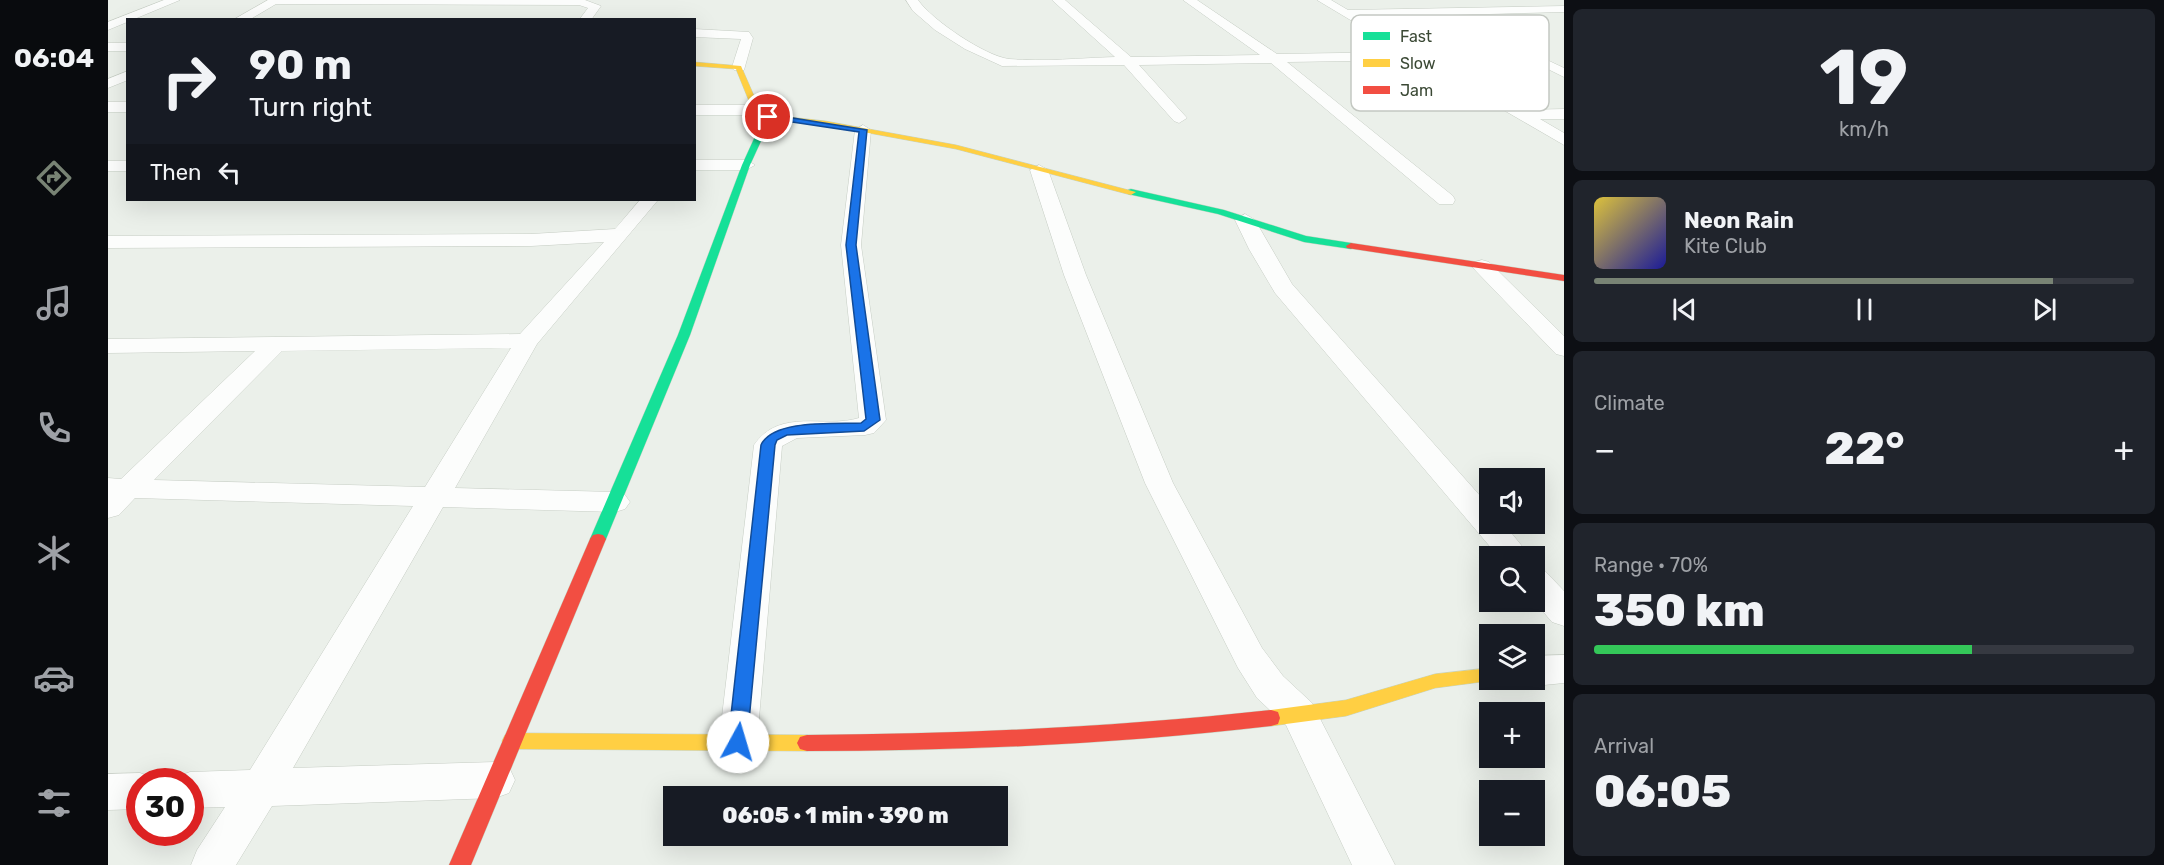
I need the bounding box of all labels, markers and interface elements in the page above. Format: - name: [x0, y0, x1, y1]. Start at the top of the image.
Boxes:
- legend: [1351, 15, 1549, 111]
- text: Fast: [1400, 27, 1432, 46]
- text: 19: [1820, 31, 1908, 124]
- text: 90 m: [249, 40, 352, 90]
- text: 06:04: [14, 42, 94, 74]
- icon: right: [150, 42, 228, 120]
- text: Slow: [1400, 54, 1436, 73]
- text: Jam: [1400, 81, 1433, 100]
- text: Turn right: [249, 91, 372, 123]
- pin: [742, 91, 793, 142]
- icon: arrive: [751, 100, 784, 133]
- text: km/h: [1839, 117, 1889, 141]
- icon: left: [213, 156, 246, 189]
- icon: directions: [33, 157, 75, 199]
- text: Then: [150, 159, 201, 186]
- text: Neon Rain: [1684, 207, 1794, 234]
- text: Kite Club: [1684, 234, 1767, 258]
- icon: music: [33, 282, 75, 324]
- icon: previous: [1668, 293, 1701, 326]
- icon: pause: [1848, 293, 1881, 326]
- icon: next: [2028, 293, 2061, 326]
- text: Climate: [1594, 391, 1665, 415]
- icon: phone: [33, 407, 75, 449]
- text: 22°: [1825, 422, 1904, 475]
- text: −: [1594, 430, 1615, 469]
- text: +: [2113, 430, 2134, 469]
- map controls: [1479, 468, 1545, 846]
- button: sound: [1479, 468, 1545, 534]
- icon: climate: [33, 532, 75, 574]
- button: search: [1479, 546, 1545, 612]
- text: Range · 70%: [1594, 553, 1708, 577]
- text: 350 km: [1594, 584, 1765, 637]
- button: layers: [1479, 624, 1545, 690]
- icon: car: [33, 657, 75, 699]
- button: +: [1479, 702, 1545, 768]
- position arrow: [706, 710, 770, 774]
- text: Arrival: [1594, 734, 1654, 758]
- text: 06:05: [1594, 765, 1731, 818]
- speed limit sign: 30: [126, 768, 204, 846]
- button: −: [1479, 780, 1545, 846]
- icon: filters: [33, 782, 75, 824]
- text: 06:05 · 1 min · 390 m: [722, 802, 949, 829]

